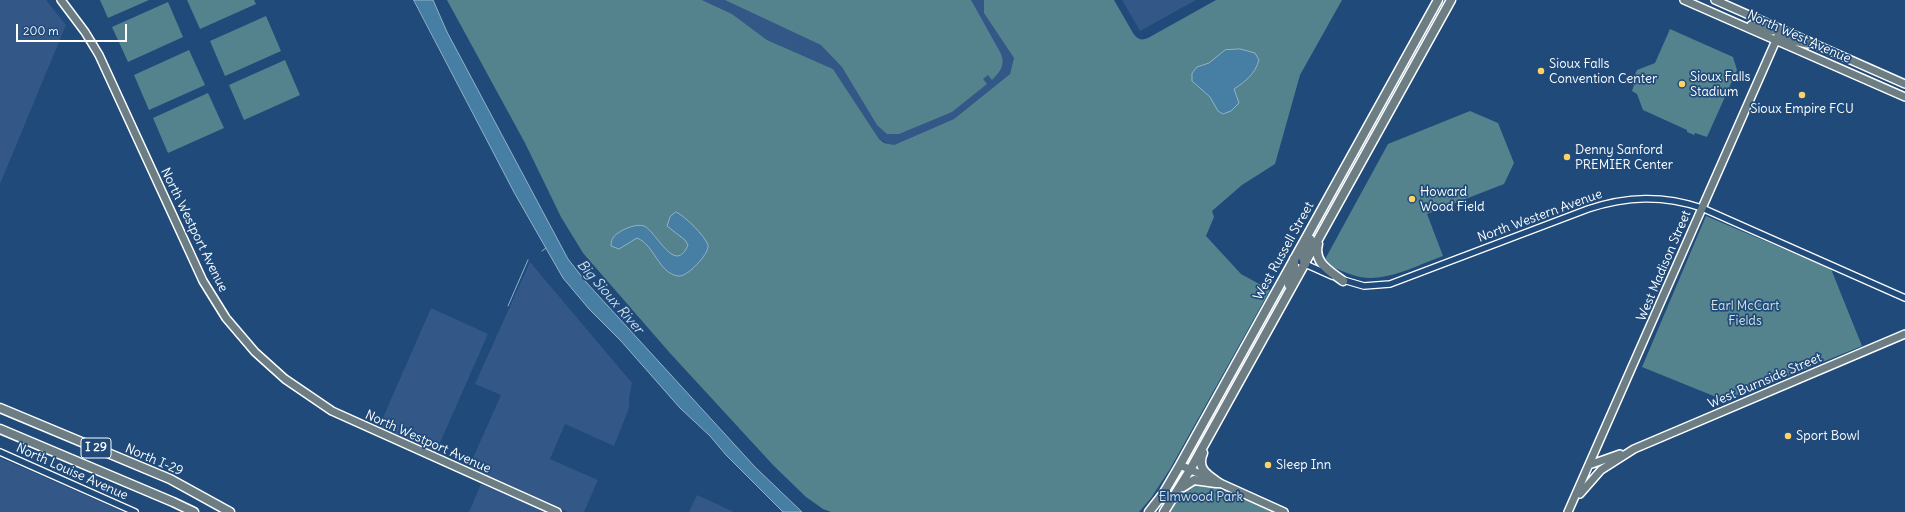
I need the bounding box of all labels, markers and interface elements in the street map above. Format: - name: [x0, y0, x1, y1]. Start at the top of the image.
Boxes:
- street label: North West Avenue: [1745, 7, 1853, 67]
- scale bar: [18, 16, 129, 42]
- text: 200 m: [23, 23, 59, 38]
- place label: Sioux Falls Convention Center: [1549, 56, 1657, 87]
- marker: Sioux Falls Convention Center: [1536, 66, 1546, 76]
- place label: Sioux Falls Stadium: [1690, 69, 1750, 100]
- marker: Sioux Falls Stadium: [1677, 79, 1687, 89]
- marker: Sioux Empire FCU: [1797, 90, 1807, 100]
- place label: Sioux Empire FCU: [1750, 101, 1854, 117]
- place label: Denny Sanford PREMIER Center: [1575, 142, 1673, 173]
- marker: Denny Sanford PREMIER Center: [1562, 152, 1572, 162]
- street label: North Westport Avenue: [157, 165, 231, 295]
- place label: Howard Wood Field: [1420, 184, 1485, 215]
- street label: North Western Avenue: [1476, 186, 1604, 246]
- marker: Howard Wood Field: [1407, 194, 1417, 204]
- street label: West Russell Street: [1251, 199, 1317, 303]
- street label: West Madison Street: [1634, 208, 1694, 324]
- water label: Big Sioux River: [573, 257, 647, 337]
- park label: Earl McCart Fields: [1711, 298, 1779, 329]
- street label: West Burnside Street: [1706, 350, 1824, 412]
- street label: North Westport Avenue: [363, 407, 493, 477]
- place label: Sport Bowl: [1796, 428, 1860, 444]
- marker: Sport Bowl: [1783, 431, 1793, 441]
- road number: I 29: [81, 438, 111, 458]
- street label: North Louise Avenue: [14, 440, 130, 504]
- street label: North I-29: [123, 441, 185, 479]
- place label: Sleep Inn: [1276, 457, 1331, 473]
- marker: Sleep Inn: [1263, 460, 1273, 470]
- park label: Elmwood Park: [1159, 489, 1243, 505]

